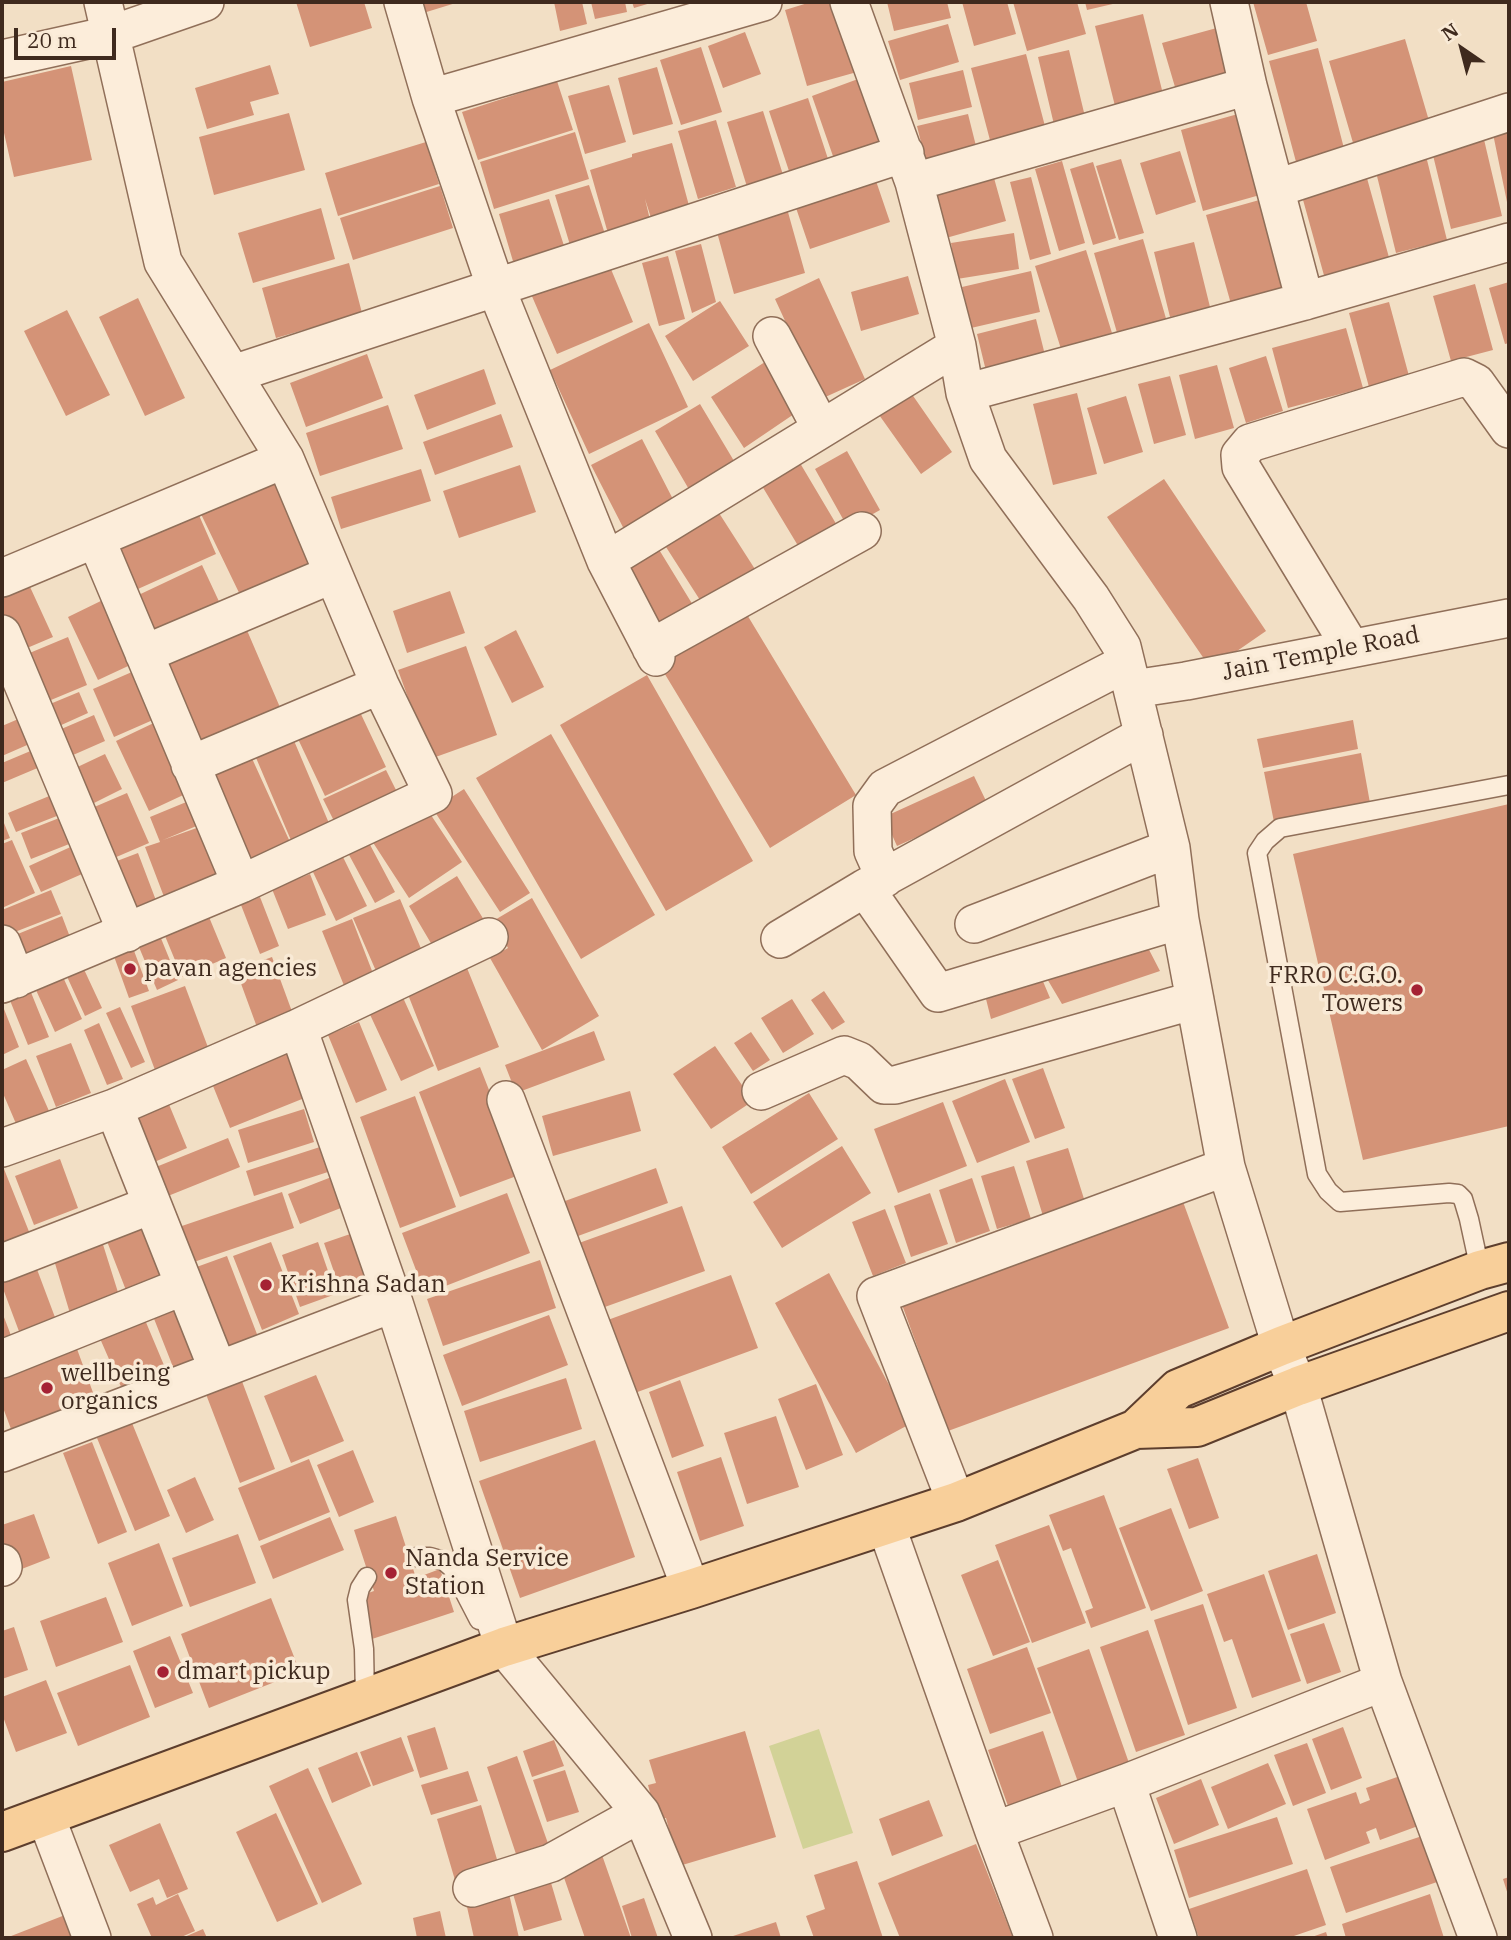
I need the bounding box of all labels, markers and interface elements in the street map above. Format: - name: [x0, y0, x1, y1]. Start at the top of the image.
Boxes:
- scale bar: [18, 14, 119, 58]
- north arrow: [1427, 14, 1497, 84]
- text: N: [1437, 18, 1463, 46]
- text: 20 m: [27, 26, 77, 54]
- street label: Jain Temple Road: [1220, 621, 1422, 687]
- place label: pavan agencies: [144, 955, 317, 983]
- marker: pavan agencies: [122, 961, 138, 977]
- place label: FRRO C.G.O. Towers: [1268, 962, 1403, 1018]
- marker: FRRO C.G.O. Towers: [1409, 982, 1425, 998]
- place label: Krishna Sadan: [280, 1271, 446, 1299]
- marker: Krishna Sadan: [258, 1277, 274, 1293]
- place label: wellbeing organics: [61, 1360, 170, 1416]
- marker: wellbeing organics: [39, 1380, 55, 1396]
- place label: Nanda Service Station: [405, 1545, 569, 1601]
- marker: Nanda Service Station: [383, 1565, 399, 1581]
- place label: dmart pickup: [177, 1658, 330, 1686]
- marker: dmart pickup: [155, 1664, 171, 1680]

